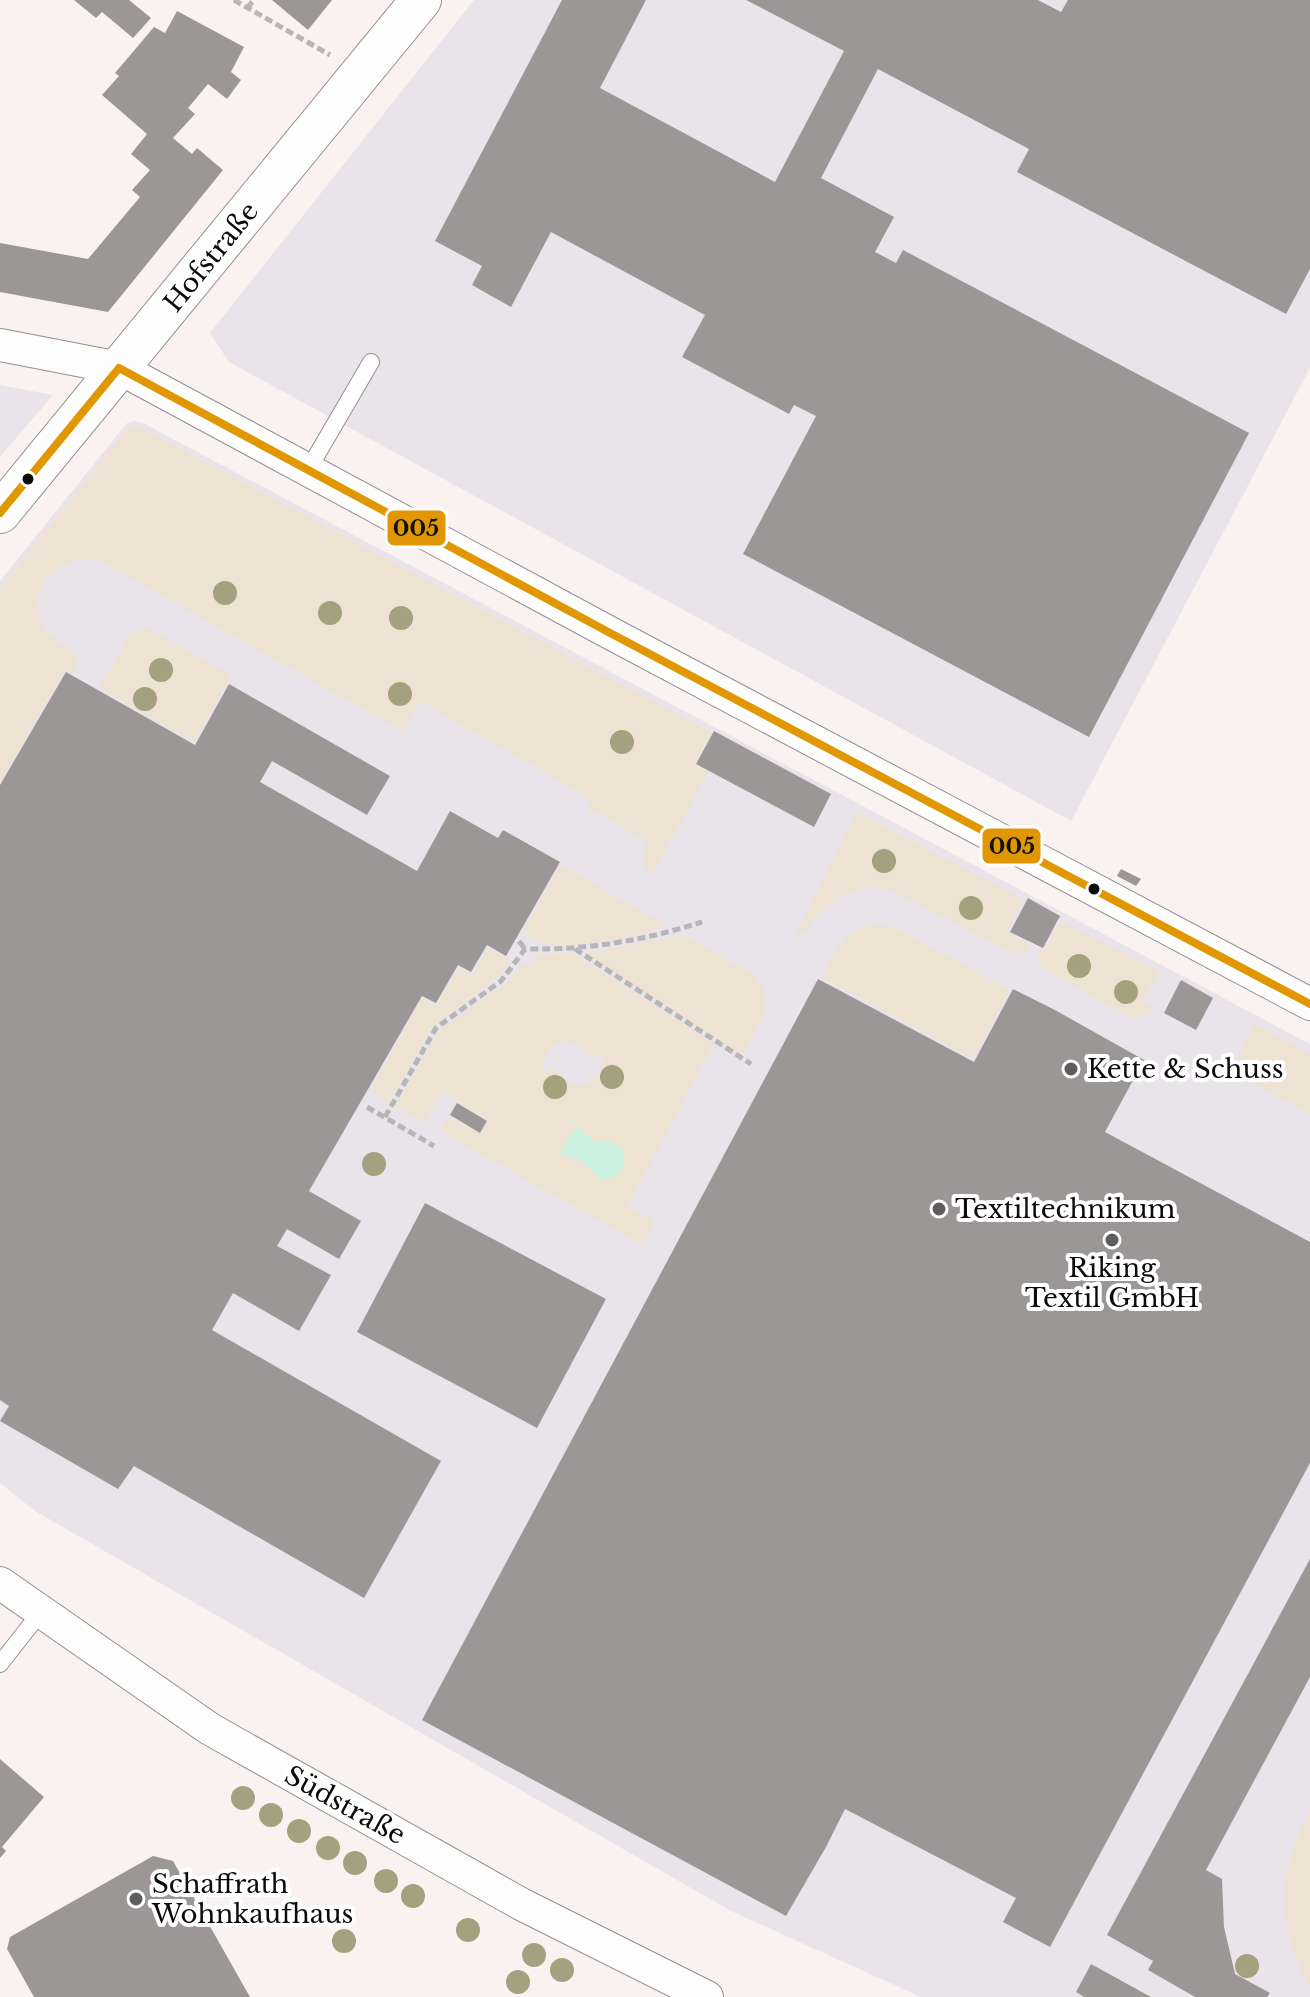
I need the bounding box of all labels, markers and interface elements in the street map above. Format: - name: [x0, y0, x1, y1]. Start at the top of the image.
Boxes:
- street label: Hofstraße: [157, 196, 265, 318]
- unlabelled marker: [20, 471, 36, 487]
- line badge: 005: [386, 509, 447, 547]
- text: 005: [393, 515, 439, 542]
- line badge: 005: [981, 827, 1042, 865]
- text: 005: [989, 833, 1035, 860]
- unlabelled marker: [1086, 881, 1102, 897]
- place label: Kette & Schuss: [1087, 1053, 1284, 1085]
- marker: Kette & Schuss: [1062, 1060, 1080, 1078]
- place label: Textiltechnikum: [955, 1193, 1176, 1225]
- marker: Textiltechnikum: [930, 1200, 948, 1218]
- marker: Riking Textil GmbH: [1103, 1231, 1121, 1249]
- place label: Riking Textil GmbH: [1025, 1252, 1199, 1314]
- street label: Südstraße: [279, 1759, 411, 1851]
- place label: Schaffrath Wohnkaufhaus: [151, 1868, 353, 1930]
- marker: Schaffrath Wohnkaufhaus: [127, 1890, 145, 1908]

